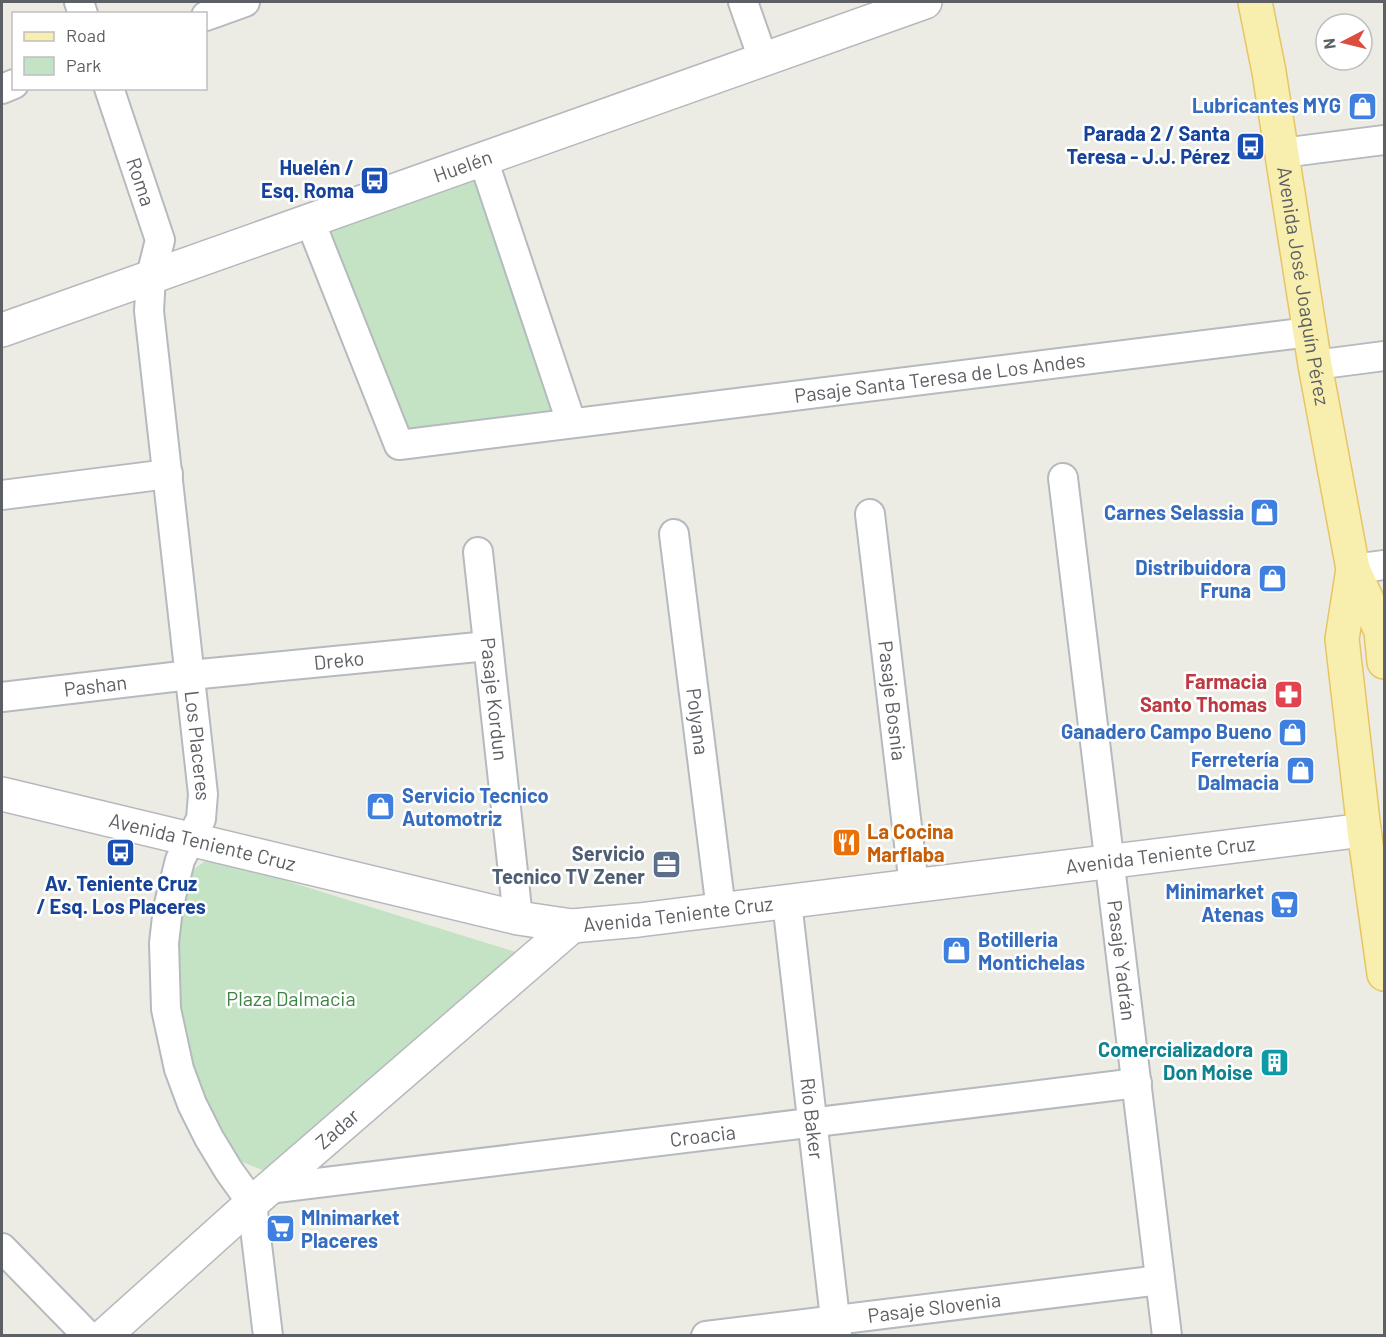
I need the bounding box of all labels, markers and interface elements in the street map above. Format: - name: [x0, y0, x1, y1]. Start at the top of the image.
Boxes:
- legend: [12, 12, 207, 90]
- north arrow: [1314, 12, 1374, 72]
- text: Road: [66, 24, 106, 46]
- text: N: [1319, 37, 1339, 50]
- text: Park: [66, 54, 101, 76]
- shop icon: Lubricantes MYG: [1346, 90, 1378, 122]
- place label: Lubricantes MYG: [1192, 93, 1341, 117]
- place label: Parada 2 / Santa Teresa - J.J. Pérez: [1066, 121, 1230, 168]
- bus stop icon: Parada 2 / Santa Teresa - J.J. Pérez: [1235, 130, 1267, 162]
- street label: Huelén: [430, 144, 495, 187]
- street label: Roma: [122, 154, 161, 209]
- place label: Huelén / Esq. Roma: [261, 155, 354, 202]
- bus stop icon: Huelén / Esq. Roma: [359, 164, 391, 196]
- street label: Avenida José Joaquín Pérez: [1273, 165, 1335, 407]
- street label: Pasaje Santa Teresa de Los Andes: [793, 347, 1087, 407]
- shop icon: Carnes Selassia: [1249, 497, 1281, 529]
- place label: Carnes Selassia: [1104, 500, 1244, 524]
- place label: Distribuidora Fruna: [1135, 555, 1251, 602]
- shop icon: Distribuidora Fruna: [1256, 563, 1288, 595]
- street label: Pasaje Kordun: [476, 636, 514, 762]
- street label: Pasaje Bosnia: [874, 639, 912, 762]
- street label: Dreko: [312, 645, 365, 674]
- street label: Pashan: [62, 669, 128, 701]
- place label: Farmacia Santo Thomas: [1140, 669, 1267, 716]
- pharmacy icon: Farmacia Santo Thomas: [1272, 678, 1304, 710]
- street label: Polyana: [682, 687, 715, 756]
- street label: Los Placeres: [181, 689, 216, 802]
- shop icon: Ganadero Campo Bueno: [1277, 716, 1309, 748]
- place label: Ganadero Campo Bueno: [1061, 719, 1272, 743]
- place label: Ferretería Dalmacia: [1191, 747, 1279, 794]
- shop icon: Ferretería Dalmacia: [1284, 755, 1316, 787]
- place label: Servicio Tecnico Automotriz: [402, 783, 549, 830]
- shop icon: Servicio Tecnico Automotriz: [365, 791, 397, 823]
- street label: Avenida Teniente Cruz: [107, 807, 298, 875]
- place label: La Cocina Marflaba: [867, 819, 954, 866]
- restaurant icon: La Cocina Marflaba: [830, 827, 862, 859]
- street label: Avenida Teniente Cruz: [1064, 831, 1257, 878]
- bus stop icon: Av. Teniente Cruz / Esq. Los Placeres: [105, 837, 137, 869]
- place label: Servicio Tecnico TV Zener: [492, 841, 645, 888]
- office icon: Servicio Tecnico TV Zener: [650, 849, 682, 881]
- place label: Av. Teniente Cruz / Esq. Los Placeres: [36, 871, 206, 918]
- place label: Minimarket Atenas: [1166, 879, 1264, 926]
- supermarket icon: Minimarket Atenas: [1269, 888, 1301, 920]
- street label: Avenida Teniente Cruz: [582, 890, 774, 936]
- street label: Pasaje Yadrán: [1103, 899, 1142, 1022]
- place label: Botilleria Montichelas: [978, 927, 1085, 974]
- shop icon: Botilleria Montichelas: [941, 935, 973, 967]
- park label: Plaza Dalmacia: [226, 986, 356, 1010]
- place label: Comercializadora Don Moise: [1098, 1037, 1253, 1084]
- building icon: Comercializadora Don Moise: [1258, 1046, 1290, 1078]
- street label: Río Baker: [796, 1077, 830, 1160]
- street label: Zadar: [310, 1103, 363, 1154]
- street label: Croacia: [668, 1119, 737, 1151]
- place label: MInimarket Placeres: [301, 1205, 400, 1252]
- supermarket icon: MInimarket Placeres: [264, 1213, 296, 1245]
- street label: Pasaje Slovenia: [866, 1287, 1002, 1327]

